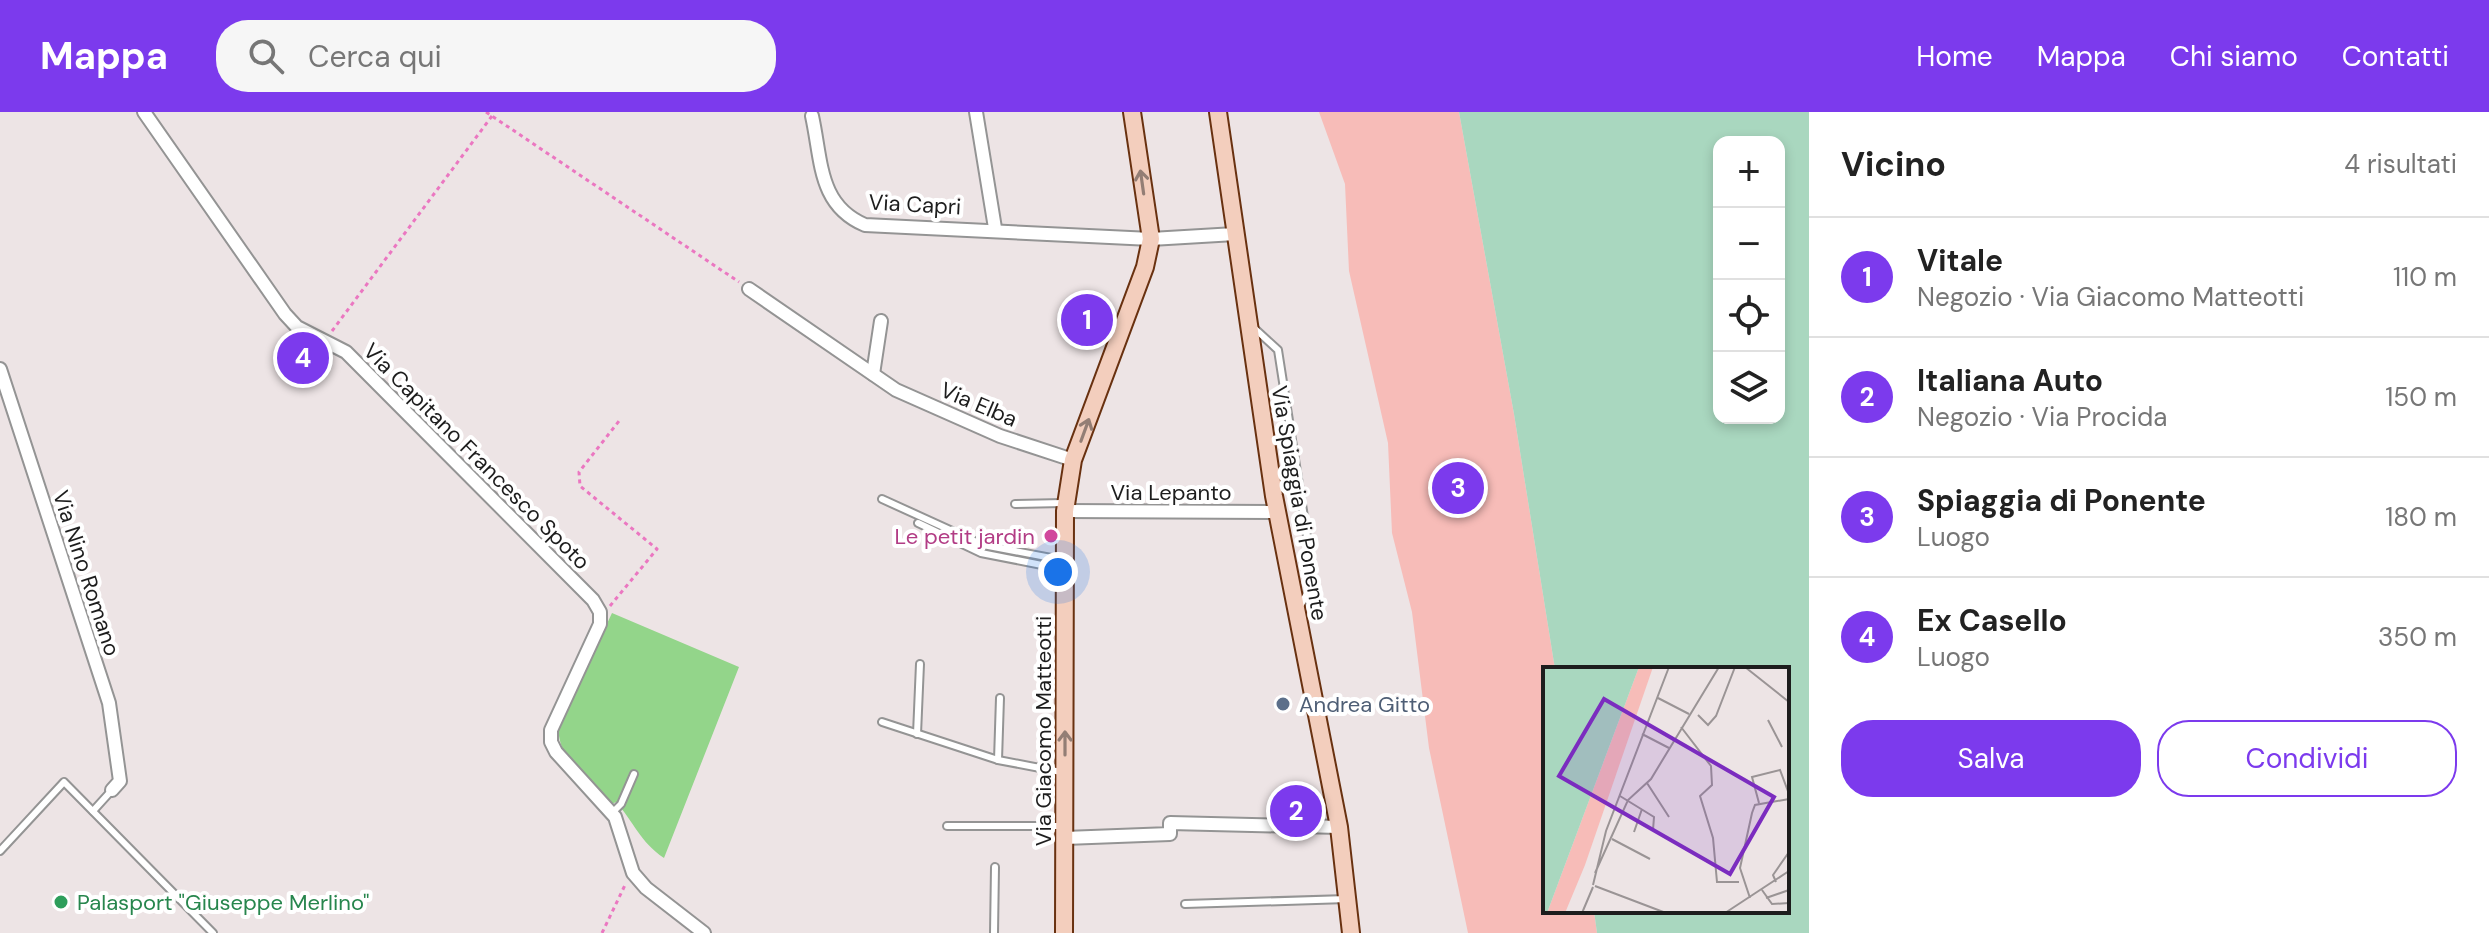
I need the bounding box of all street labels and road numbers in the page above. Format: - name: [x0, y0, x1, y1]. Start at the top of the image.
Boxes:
- street label: Via Capri: [868, 188, 962, 221]
- street label: Via Capitano Francesco Spoto: [357, 337, 596, 576]
- street label: Via Elba: [936, 375, 1022, 434]
- street label: Via Spiaggia di Ponente: [1265, 383, 1334, 623]
- street label: Via Lepanto: [1110, 478, 1232, 507]
- street label: Via Nino Romano: [46, 487, 127, 660]
- street label: Via Giacomo Matteotti: [1029, 616, 1058, 846]

